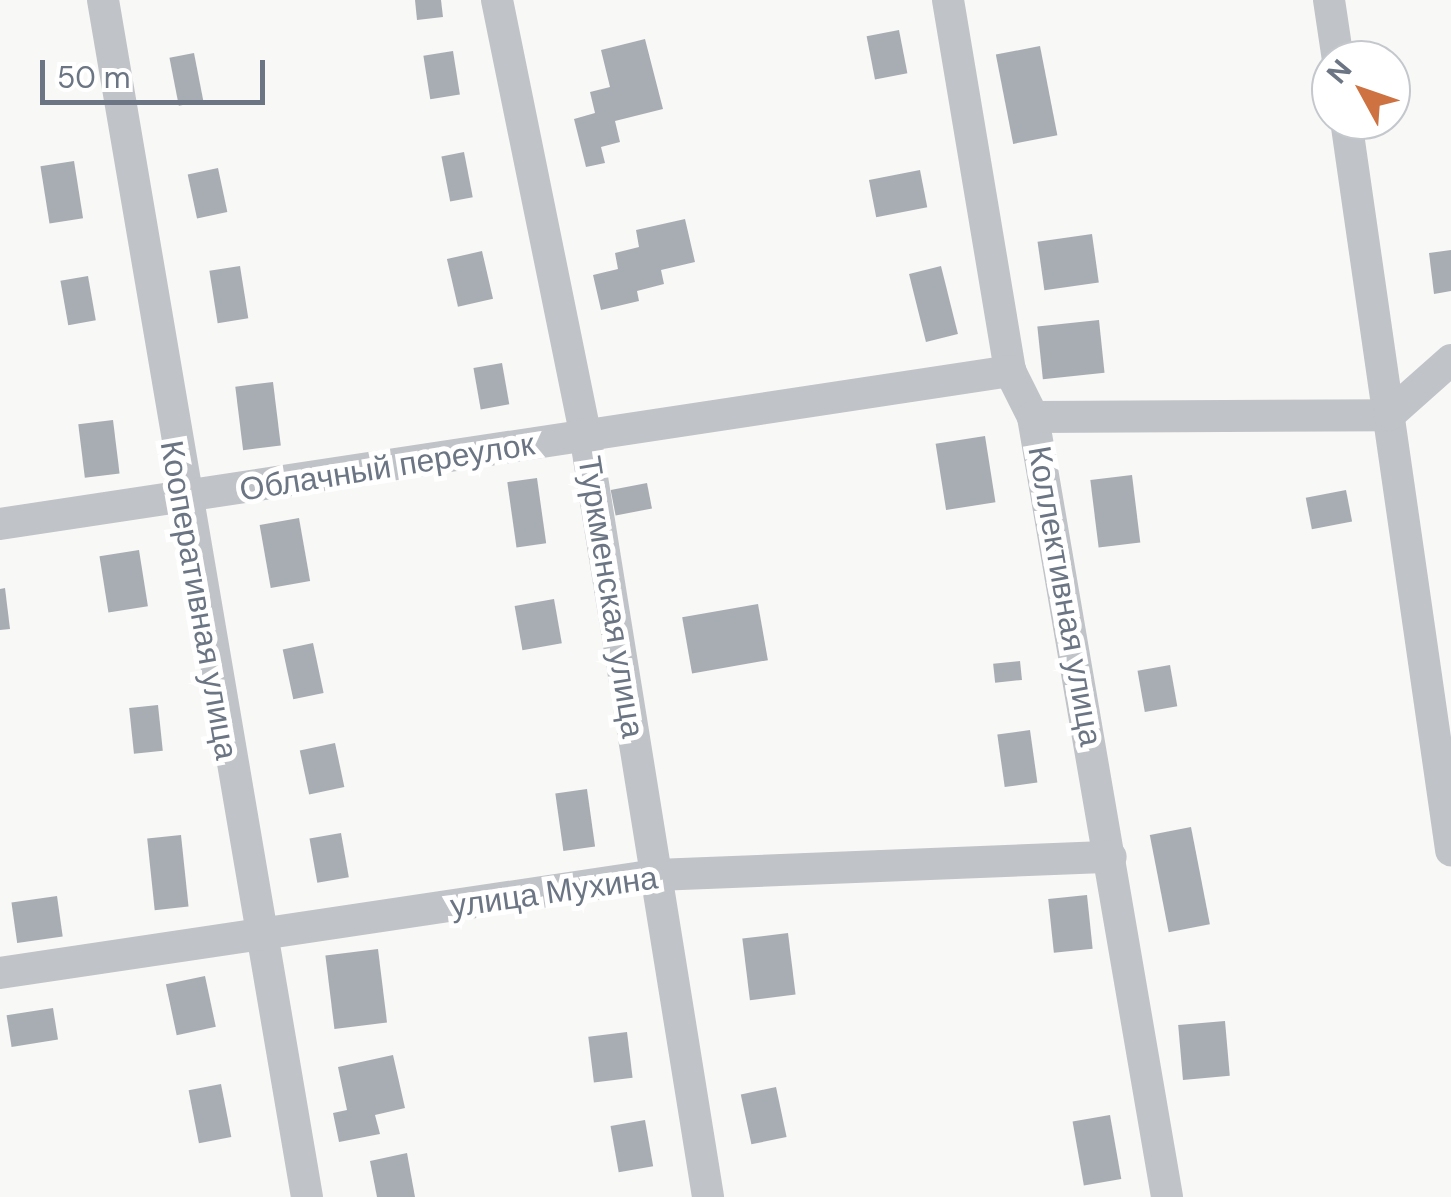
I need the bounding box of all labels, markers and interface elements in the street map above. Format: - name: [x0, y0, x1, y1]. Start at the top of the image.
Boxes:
- scale bar: [45, 40, 270, 102]
- north arrow: [1311, 40, 1411, 140]
- text: N: [1318, 52, 1360, 91]
- text: 50 m: [57, 58, 131, 97]
- street label: Облачный переулок: [237, 425, 537, 509]
- street label: Кооперативная улица: [152, 438, 246, 762]
- street label: Коллективная улица: [1020, 443, 1110, 749]
- street label: Туркменская улица: [570, 453, 652, 741]
- street label: улица Мухина: [448, 858, 660, 926]

